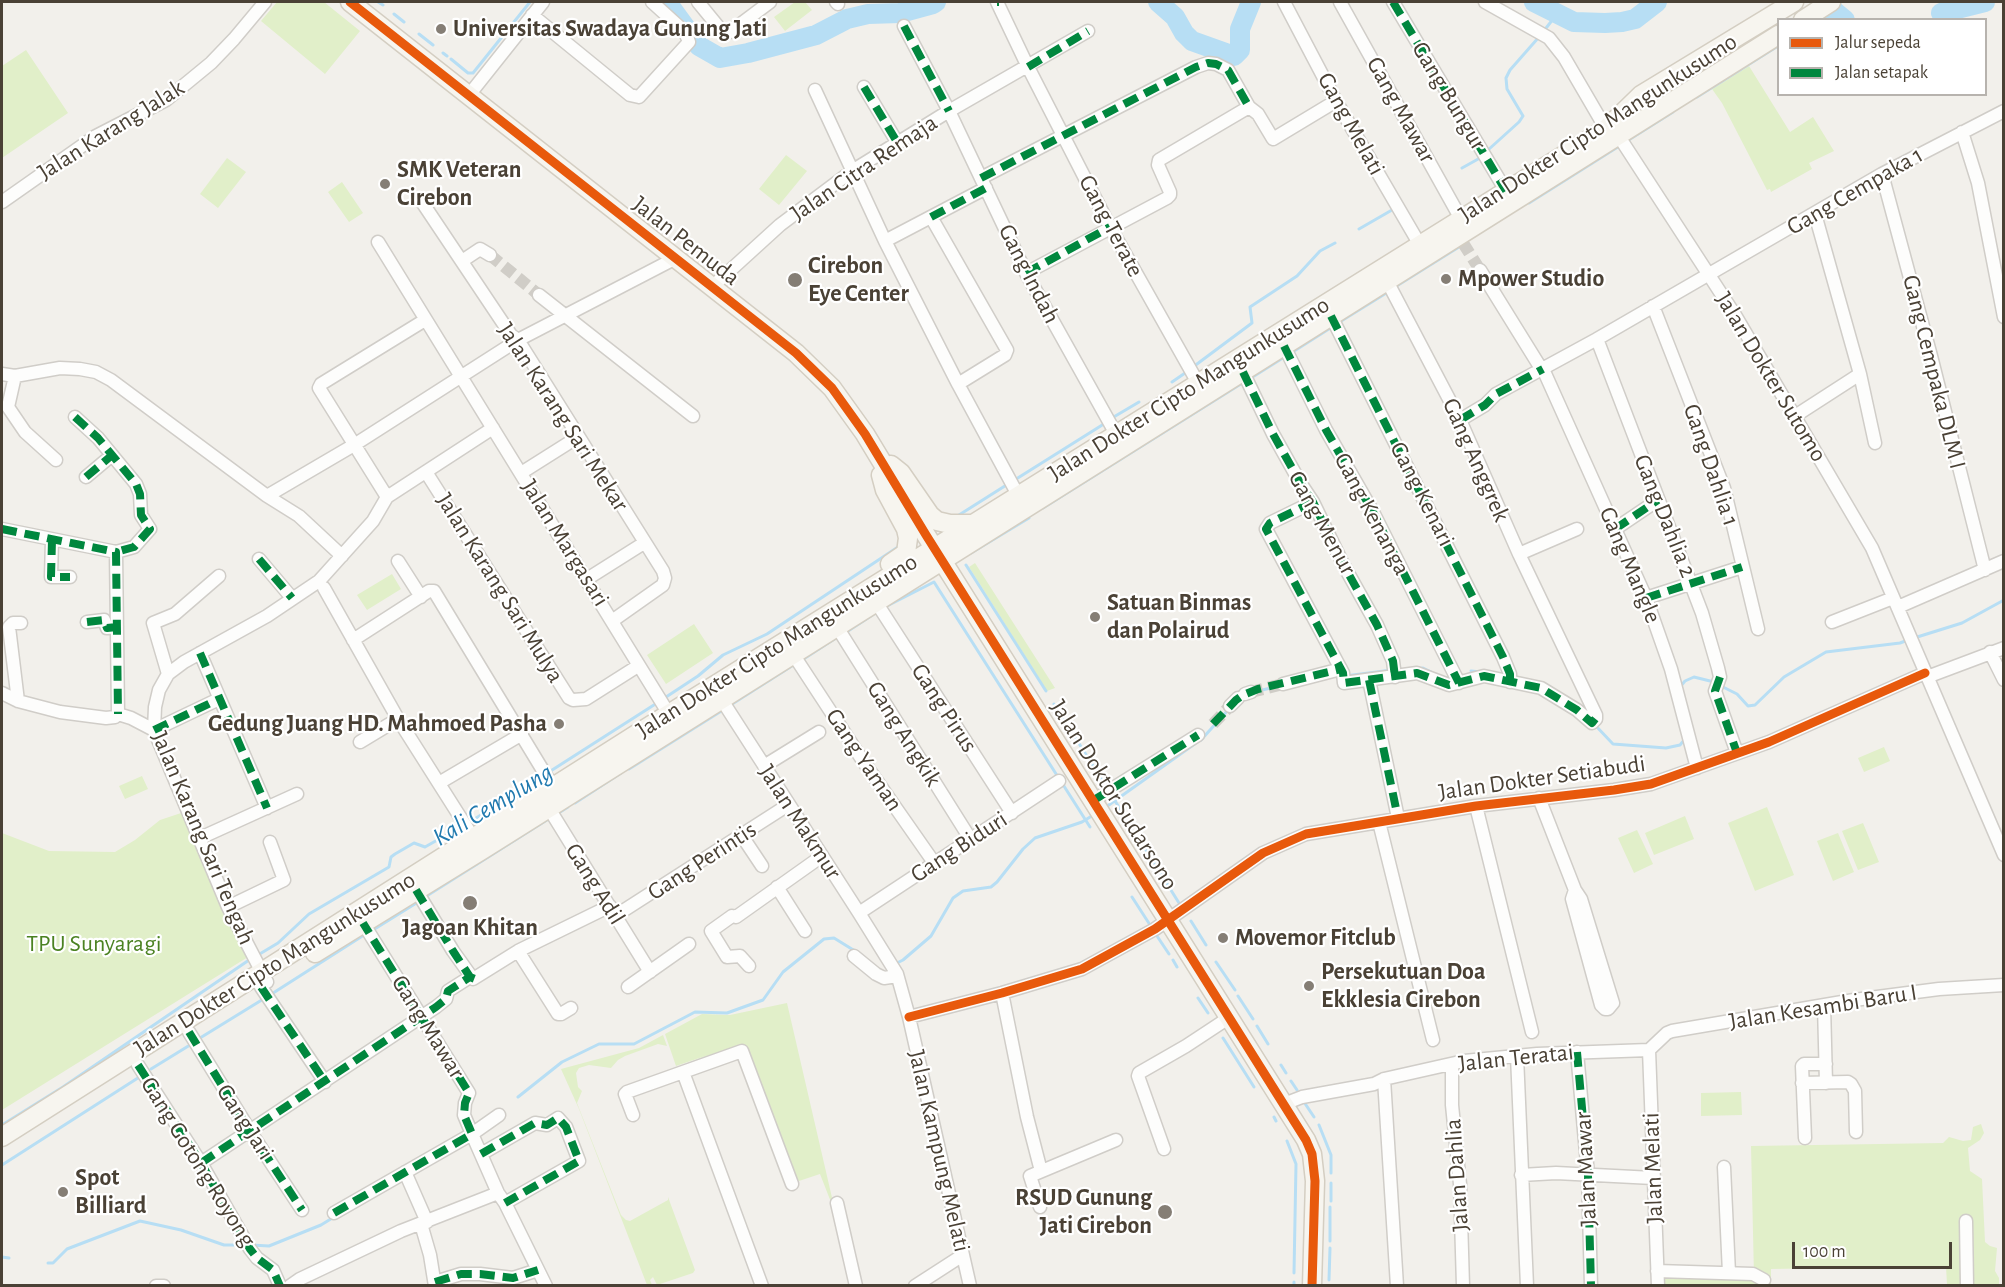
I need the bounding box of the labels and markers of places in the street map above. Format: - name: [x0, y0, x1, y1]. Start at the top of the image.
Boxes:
- place label: Universitas Swadaya Gunung Jati: [453, 15, 767, 43]
- marker: Universitas Swadaya Gunung Jati: [434, 22, 448, 36]
- place label: SMK Veteran Cirebon: [397, 156, 521, 212]
- marker: SMK Veteran Cirebon: [378, 177, 392, 191]
- place label: Cirebon Eye Center: [808, 252, 909, 308]
- place label: Mpower Studio: [1458, 265, 1604, 293]
- marker: Cirebon Eye Center: [786, 271, 804, 289]
- marker: Mpower Studio: [1439, 272, 1453, 286]
- place label: Satuan Binmas dan Polairud: [1107, 589, 1251, 645]
- marker: Satuan Binmas dan Polairud: [1088, 610, 1102, 624]
- place label: Gedung Juang HD. Mahmoed Pasha: [208, 710, 547, 738]
- marker: Gedung Juang HD. Mahmoed Pasha: [552, 717, 566, 731]
- marker: Jagoan Khitan: [461, 894, 479, 912]
- place label: Jagoan Khitan: [402, 914, 538, 942]
- place label: Movemor Fitclub: [1235, 924, 1396, 952]
- marker: Movemor Fitclub: [1216, 931, 1230, 945]
- place label: Persekutuan Doa Ekklesia Cirebon: [1321, 958, 1485, 1014]
- marker: Persekutuan Doa Ekklesia Cirebon: [1302, 979, 1316, 993]
- place label: Spot Billiard: [75, 1164, 146, 1220]
- place label: RSUD Gunung Jati Cirebon: [1015, 1184, 1152, 1240]
- marker: Spot Billiard: [56, 1185, 70, 1199]
- marker: RSUD Gunung Jati Cirebon: [1156, 1203, 1174, 1221]

